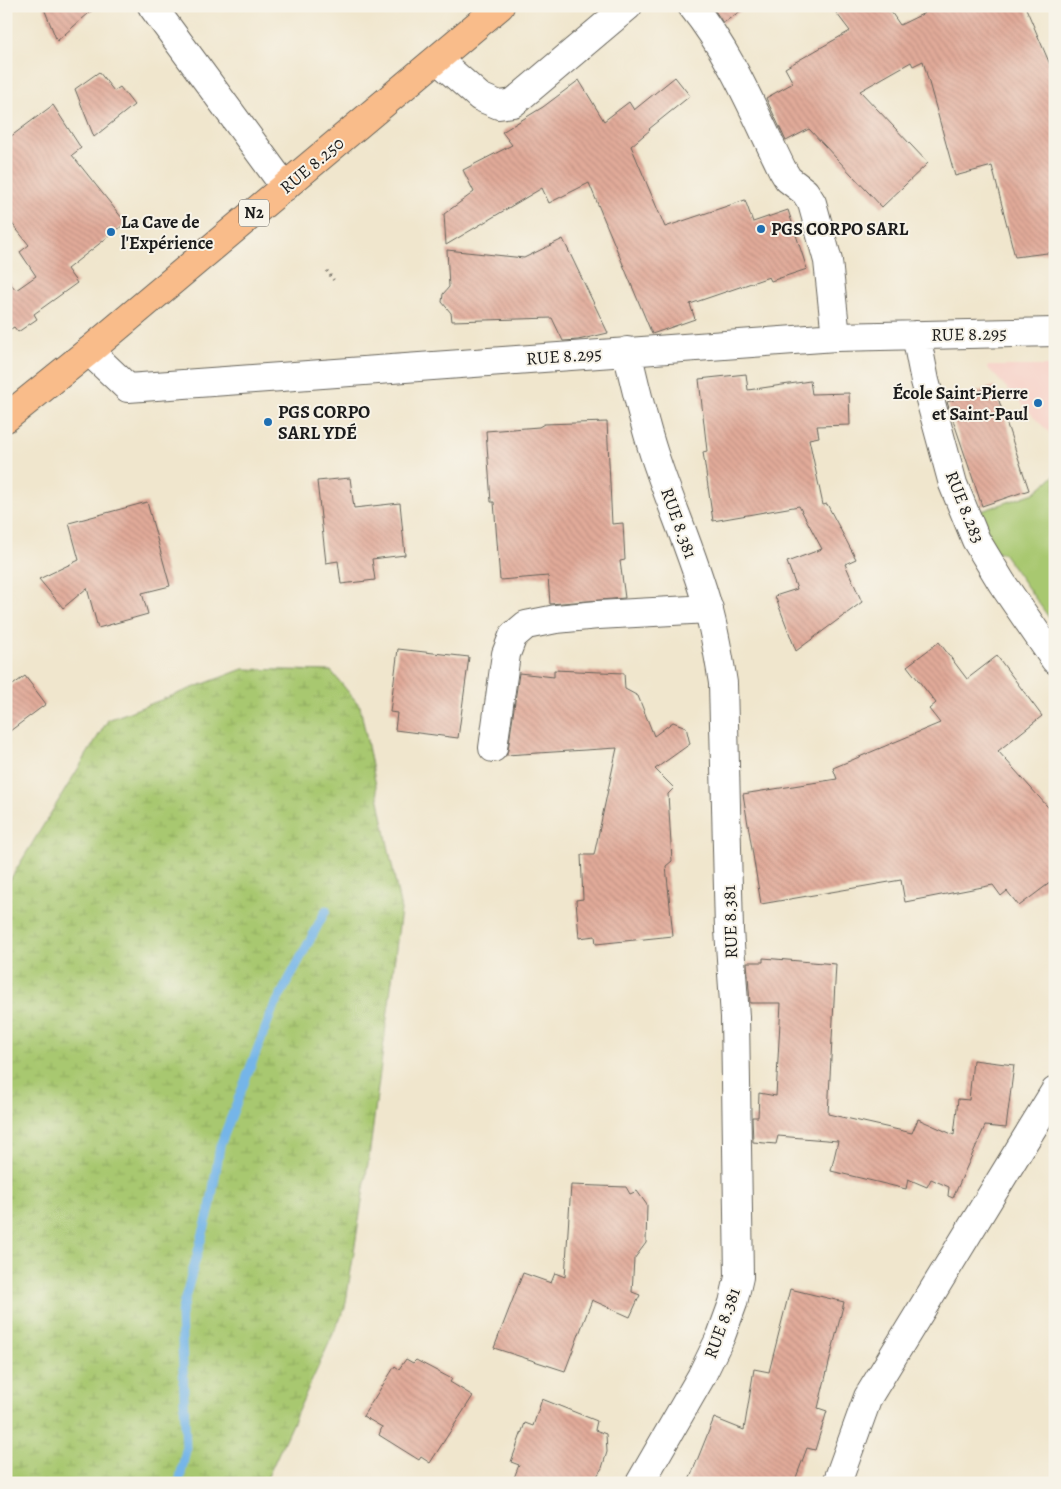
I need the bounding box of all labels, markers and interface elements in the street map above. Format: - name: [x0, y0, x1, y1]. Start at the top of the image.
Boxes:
- street label: RUE 8.250: [275, 131, 349, 199]
- road number: N2: [239, 200, 269, 227]
- place label: La Cave de l'Expérience: [121, 210, 213, 255]
- place label: PGS CORPO SARL: [771, 217, 909, 241]
- marker: PGS CORPO SARL: [755, 223, 767, 235]
- marker: La Cave de l'Expérience: [105, 226, 117, 238]
- street label: RUE 8.295: [931, 321, 1007, 347]
- street label: RUE 8.295: [525, 341, 603, 371]
- place label: École Saint-Pierre et Saint-Paul: [892, 381, 1028, 426]
- marker: École Saint-Pierre et Saint-Paul: [1032, 397, 1044, 409]
- place label: PGS CORPO SARL YDÉ: [278, 400, 370, 445]
- marker: PGS CORPO SARL YDÉ: [262, 416, 274, 428]
- street label: RUE 8.283: [940, 467, 990, 547]
- street label: RUE 8.381: [655, 484, 703, 562]
- street label: RUE 8.381: [717, 885, 743, 959]
- street label: RUE 8.381: [698, 1284, 746, 1362]

